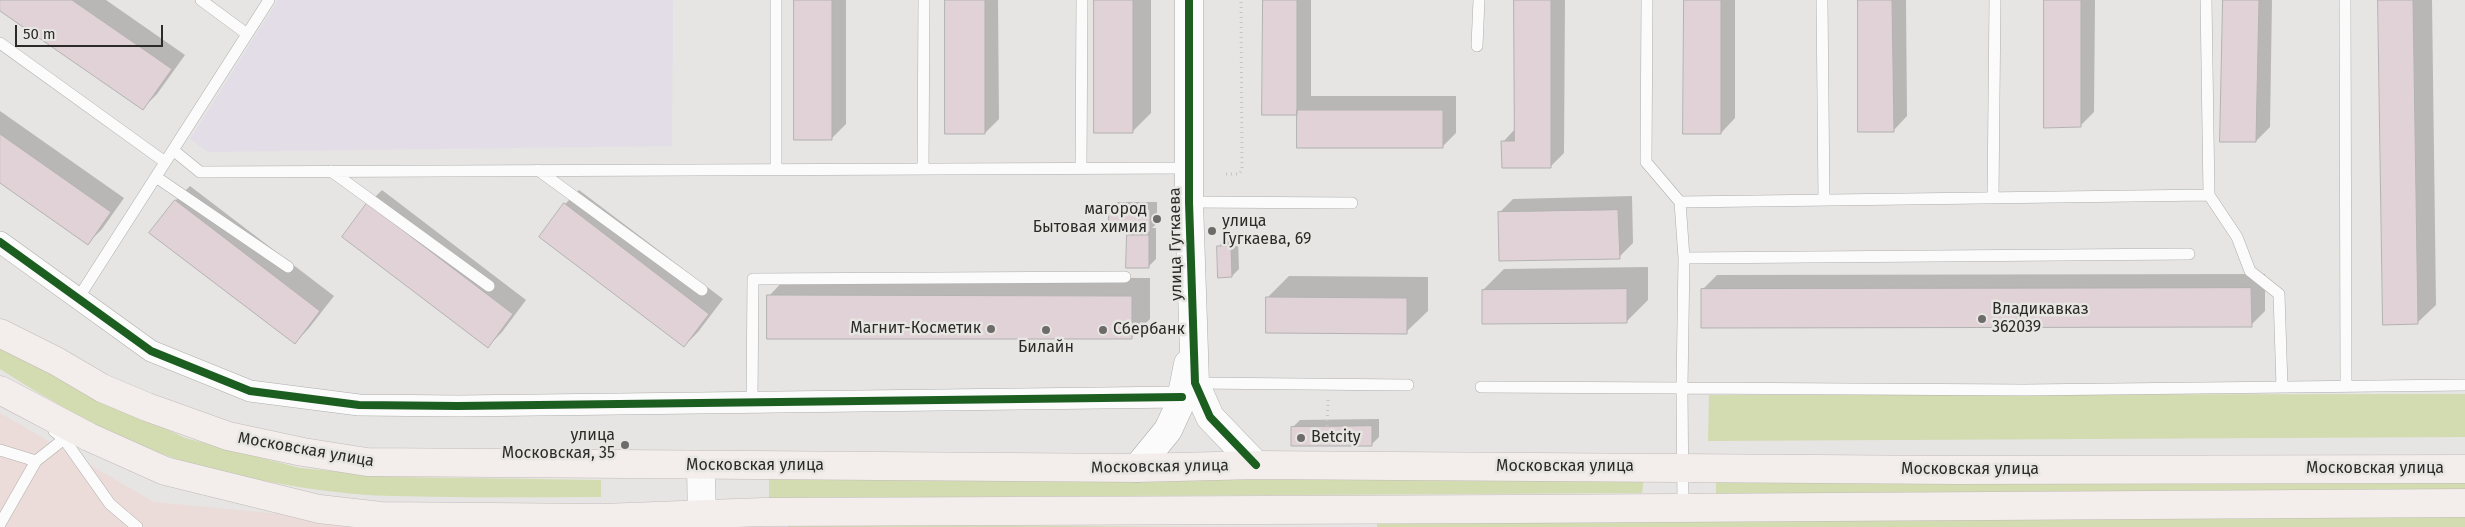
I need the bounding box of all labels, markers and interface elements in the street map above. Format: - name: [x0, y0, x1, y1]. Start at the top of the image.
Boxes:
- scale bar: [18, 15, 165, 47]
- text: 50 m: [23, 25, 56, 43]
- street label: улица Гугкаева: [1165, 187, 1187, 301]
- place label: магород Бытовая химия: [1033, 200, 1147, 238]
- place label: улица Гугкаева, 69: [1222, 212, 1311, 250]
- marker: магород Бытовая химия: [1151, 213, 1163, 225]
- marker: улица Гугкаева, 69: [1206, 225, 1218, 237]
- place label: Владикавказ 362039: [1992, 300, 2089, 338]
- marker: Владикавказ 362039: [1976, 313, 1988, 325]
- place label: Магнит-Косметик: [850, 319, 981, 339]
- place label: Сбербанк: [1113, 320, 1185, 340]
- marker: Магнит-Косметик: [985, 323, 997, 335]
- marker: Билайн: [1040, 324, 1052, 336]
- marker: Сбербанк: [1097, 324, 1109, 336]
- place label: Билайн: [1018, 338, 1074, 358]
- place label: улица Московская, 35: [502, 426, 615, 464]
- place label: Betcity: [1311, 428, 1361, 448]
- street label: Московская улица: [236, 429, 376, 471]
- marker: Betcity: [1295, 432, 1307, 444]
- marker: улица Московская, 35: [619, 439, 631, 451]
- street label: Московская улица: [686, 456, 824, 476]
- street label: Московская улица: [1091, 456, 1229, 478]
- street label: Московская улица: [1496, 457, 1634, 477]
- street label: Московская улица: [2306, 459, 2444, 479]
- street label: Московская улица: [1901, 460, 2039, 480]

